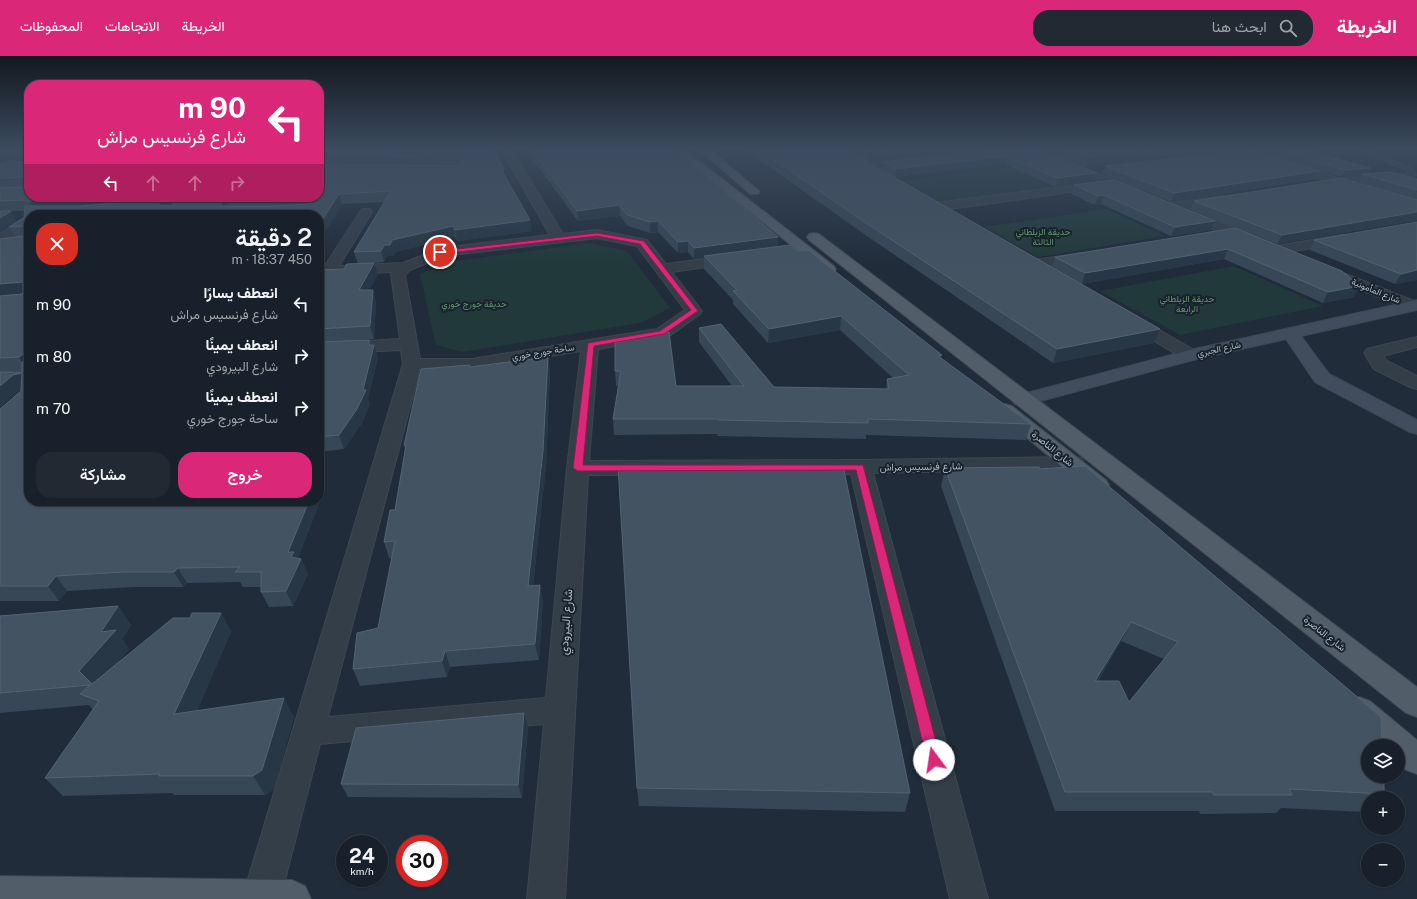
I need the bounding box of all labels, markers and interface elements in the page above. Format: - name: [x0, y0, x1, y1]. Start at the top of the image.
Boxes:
- search box: [1033, 10, 1313, 46]
- text: الخريطة: [1337, 15, 1397, 37]
- icon: search: [1277, 17, 1299, 39]
- text: المحفوظات: [20, 18, 83, 34]
- text: الاتجاهات: [105, 18, 159, 34]
- text: الخريطة: [181, 18, 225, 34]
- text: ابحث هنا: [1212, 18, 1267, 35]
- text: 90 m: [178, 91, 246, 124]
- icon: left: [260, 96, 312, 148]
- text: شارع فرنسيس مراش: [97, 126, 246, 147]
- icon: left: [100, 172, 122, 194]
- icon: ahead: [142, 172, 164, 194]
- icon: ahead: [184, 172, 206, 194]
- icon: right: [226, 172, 248, 194]
- button: close: [36, 223, 78, 265]
- text: 2 دقيقة: [235, 223, 312, 251]
- park label: حديقة الزبلطاني الثالثة: [1015, 226, 1071, 247]
- pin: [423, 235, 457, 269]
- icon: arrive: [429, 241, 451, 263]
- text: 450 m · 18:37: [232, 252, 312, 267]
- street label: شارع المأمونية: [1350, 276, 1402, 306]
- text: انعطف يسارًا: [204, 284, 278, 301]
- icon: left: [290, 293, 312, 315]
- park label: حديقة الزبلطاني الرابعة: [1159, 293, 1215, 315]
- text: 90 m: [36, 296, 71, 313]
- park label: حديقة جورج خوري: [441, 298, 507, 311]
- text: شارع فرنسيس مراش: [171, 307, 278, 322]
- text: انعطف يمينًا: [205, 336, 278, 353]
- street label: شارع الجبري: [1196, 339, 1242, 360]
- street label: ساحة جورج خوري: [511, 341, 575, 364]
- icon: right: [290, 345, 312, 367]
- text: 80 m: [36, 348, 71, 365]
- text: شارع البيرودي: [206, 359, 278, 374]
- text: انعطف يمينًا: [205, 388, 278, 405]
- icon: right: [290, 397, 312, 419]
- text: 70 m: [36, 400, 71, 417]
- text: ساحة جورج خوري: [187, 411, 278, 426]
- street label: شارع الناصرة: [1029, 428, 1076, 469]
- button: مشاركة: [36, 452, 170, 498]
- button: خروج: [178, 452, 312, 498]
- street label: شارع فرنسيس مراش: [880, 459, 963, 474]
- street label: شارع البيرودي: [557, 588, 578, 656]
- street label: شارع الناصرة: [1301, 613, 1348, 654]
- position arrow: [913, 739, 955, 781]
- map controls: [1361, 739, 1405, 887]
- button: layers: [1361, 739, 1405, 783]
- button: +: [1361, 791, 1405, 835]
- speed limit sign: 30: [396, 835, 448, 887]
- button: −: [1361, 843, 1405, 887]
- text: 24: [349, 844, 375, 868]
- text: km/h: [350, 865, 374, 877]

